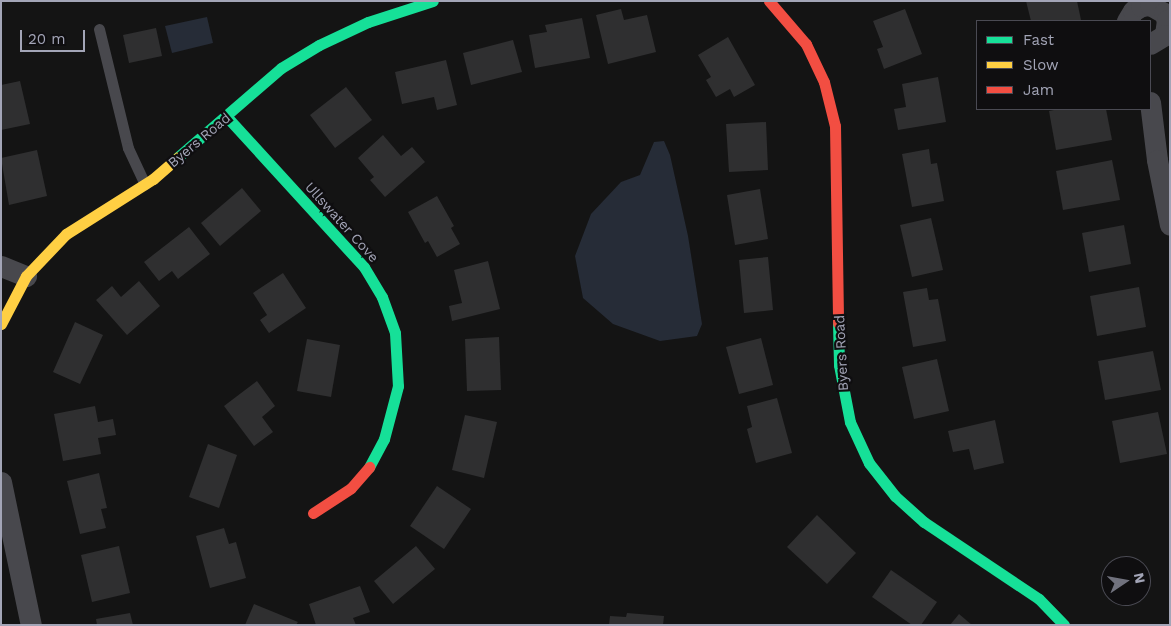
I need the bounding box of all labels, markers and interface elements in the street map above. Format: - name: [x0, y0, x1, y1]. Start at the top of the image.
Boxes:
- scale bar: [22, 20, 88, 52]
- legend: [976, 20, 1151, 110]
- text: 20 m: [28, 30, 66, 48]
- text: Fast: [1023, 31, 1054, 49]
- text: Slow: [1023, 56, 1059, 74]
- text: Jam: [1023, 81, 1054, 99]
- street label: Byers Road: [164, 109, 234, 171]
- street label: Ullswater Cove: [302, 178, 382, 266]
- street label: Byers Road: [831, 315, 851, 391]
- north arrow: [1101, 556, 1151, 606]
- text: N: [1131, 571, 1149, 585]

